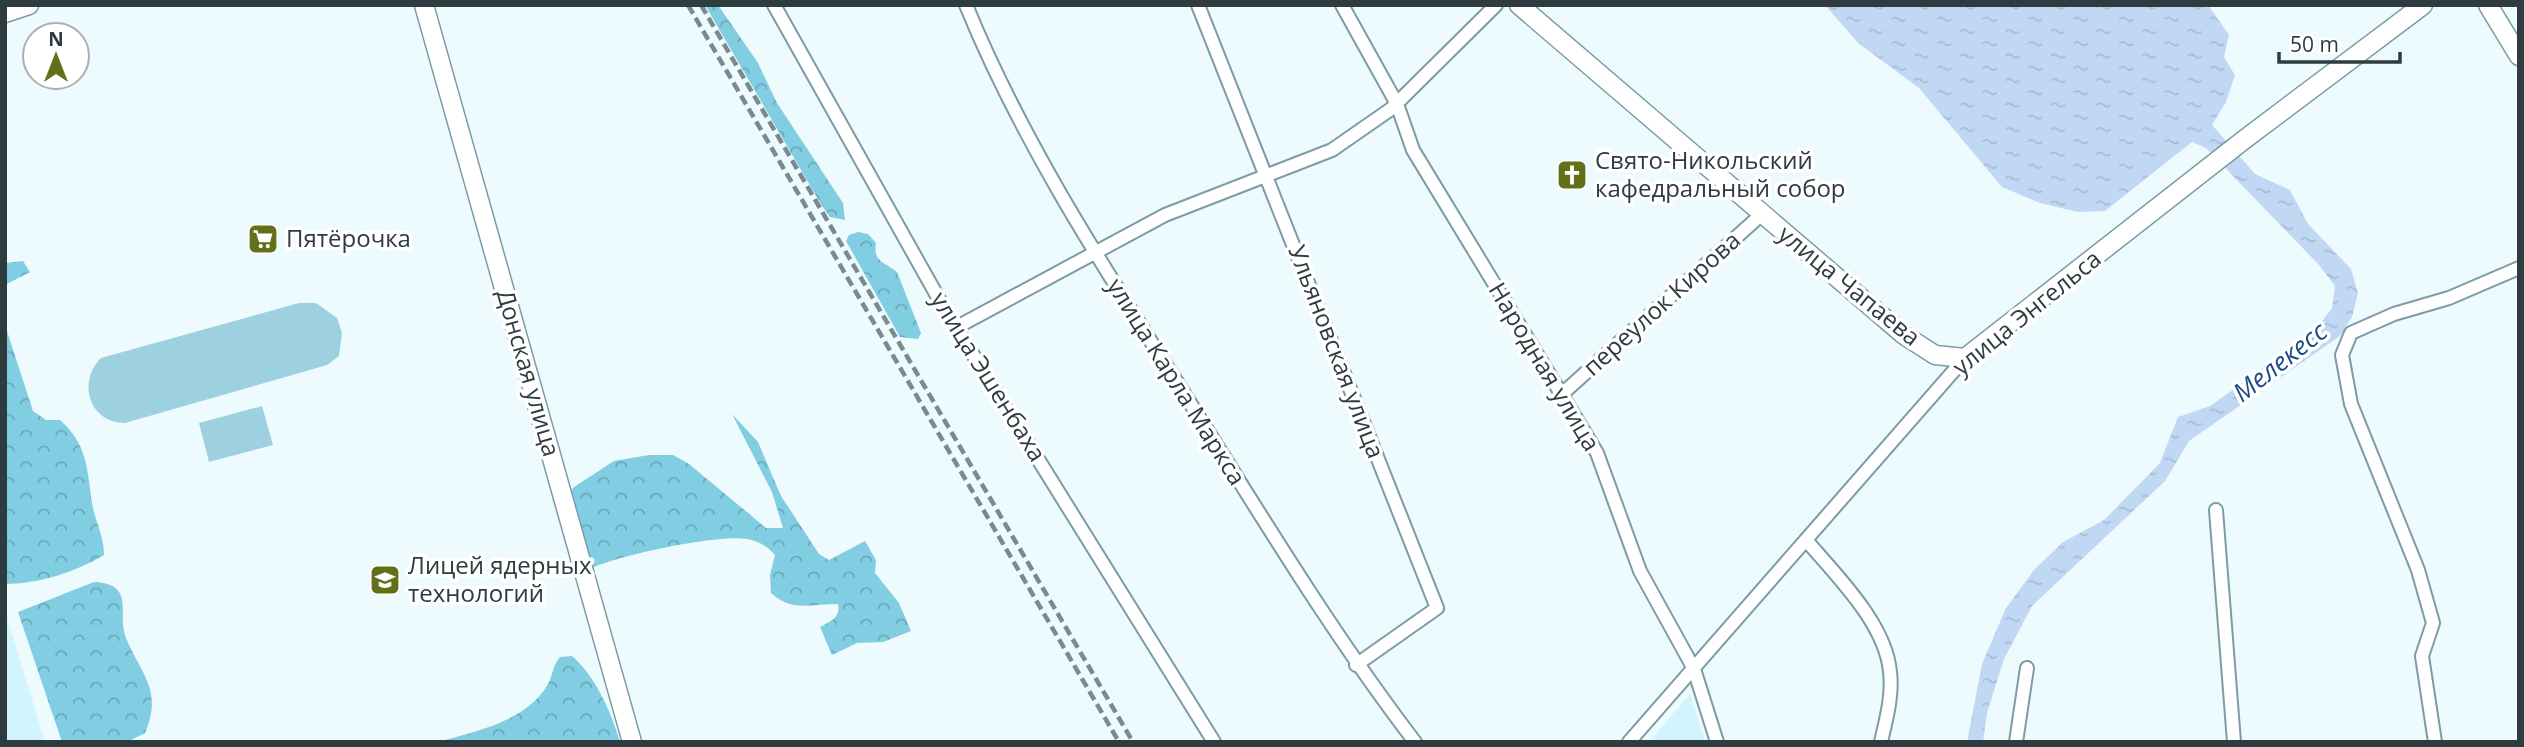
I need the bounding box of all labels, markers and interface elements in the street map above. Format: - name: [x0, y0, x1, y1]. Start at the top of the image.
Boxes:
- north arrow: [21, 21, 91, 91]
- scale bar: [2279, 21, 2400, 65]
- text: N: [48, 26, 64, 52]
- text: 50 m: [2290, 30, 2339, 58]
- place label: Свято-Никольский кафедральный собор: [1595, 143, 1846, 204]
- church icon: Свято-Никольский кафедральный собор: [1555, 158, 1589, 192]
- street label: улица Чапаева: [1772, 217, 1928, 353]
- place label: Пятёрочка: [286, 221, 411, 254]
- supermarket icon: Пятёрочка: [246, 222, 280, 256]
- street label: переулок Кирова: [1575, 223, 1747, 383]
- street label: Ульяновская улица: [1282, 240, 1393, 463]
- street label: улица Энгельса: [1945, 242, 2107, 382]
- street label: улица Карла Маркса: [1100, 271, 1254, 491]
- street label: Народная улица: [1482, 276, 1609, 457]
- street label: Донская улица: [490, 285, 569, 460]
- street label: улица Эшенбаха: [924, 285, 1055, 467]
- water label: Мелекесс: [2225, 313, 2334, 409]
- place label: Лицей ядерных технологий: [408, 548, 592, 609]
- school or university icon: Лицей ядерных технологий: [368, 563, 402, 597]

